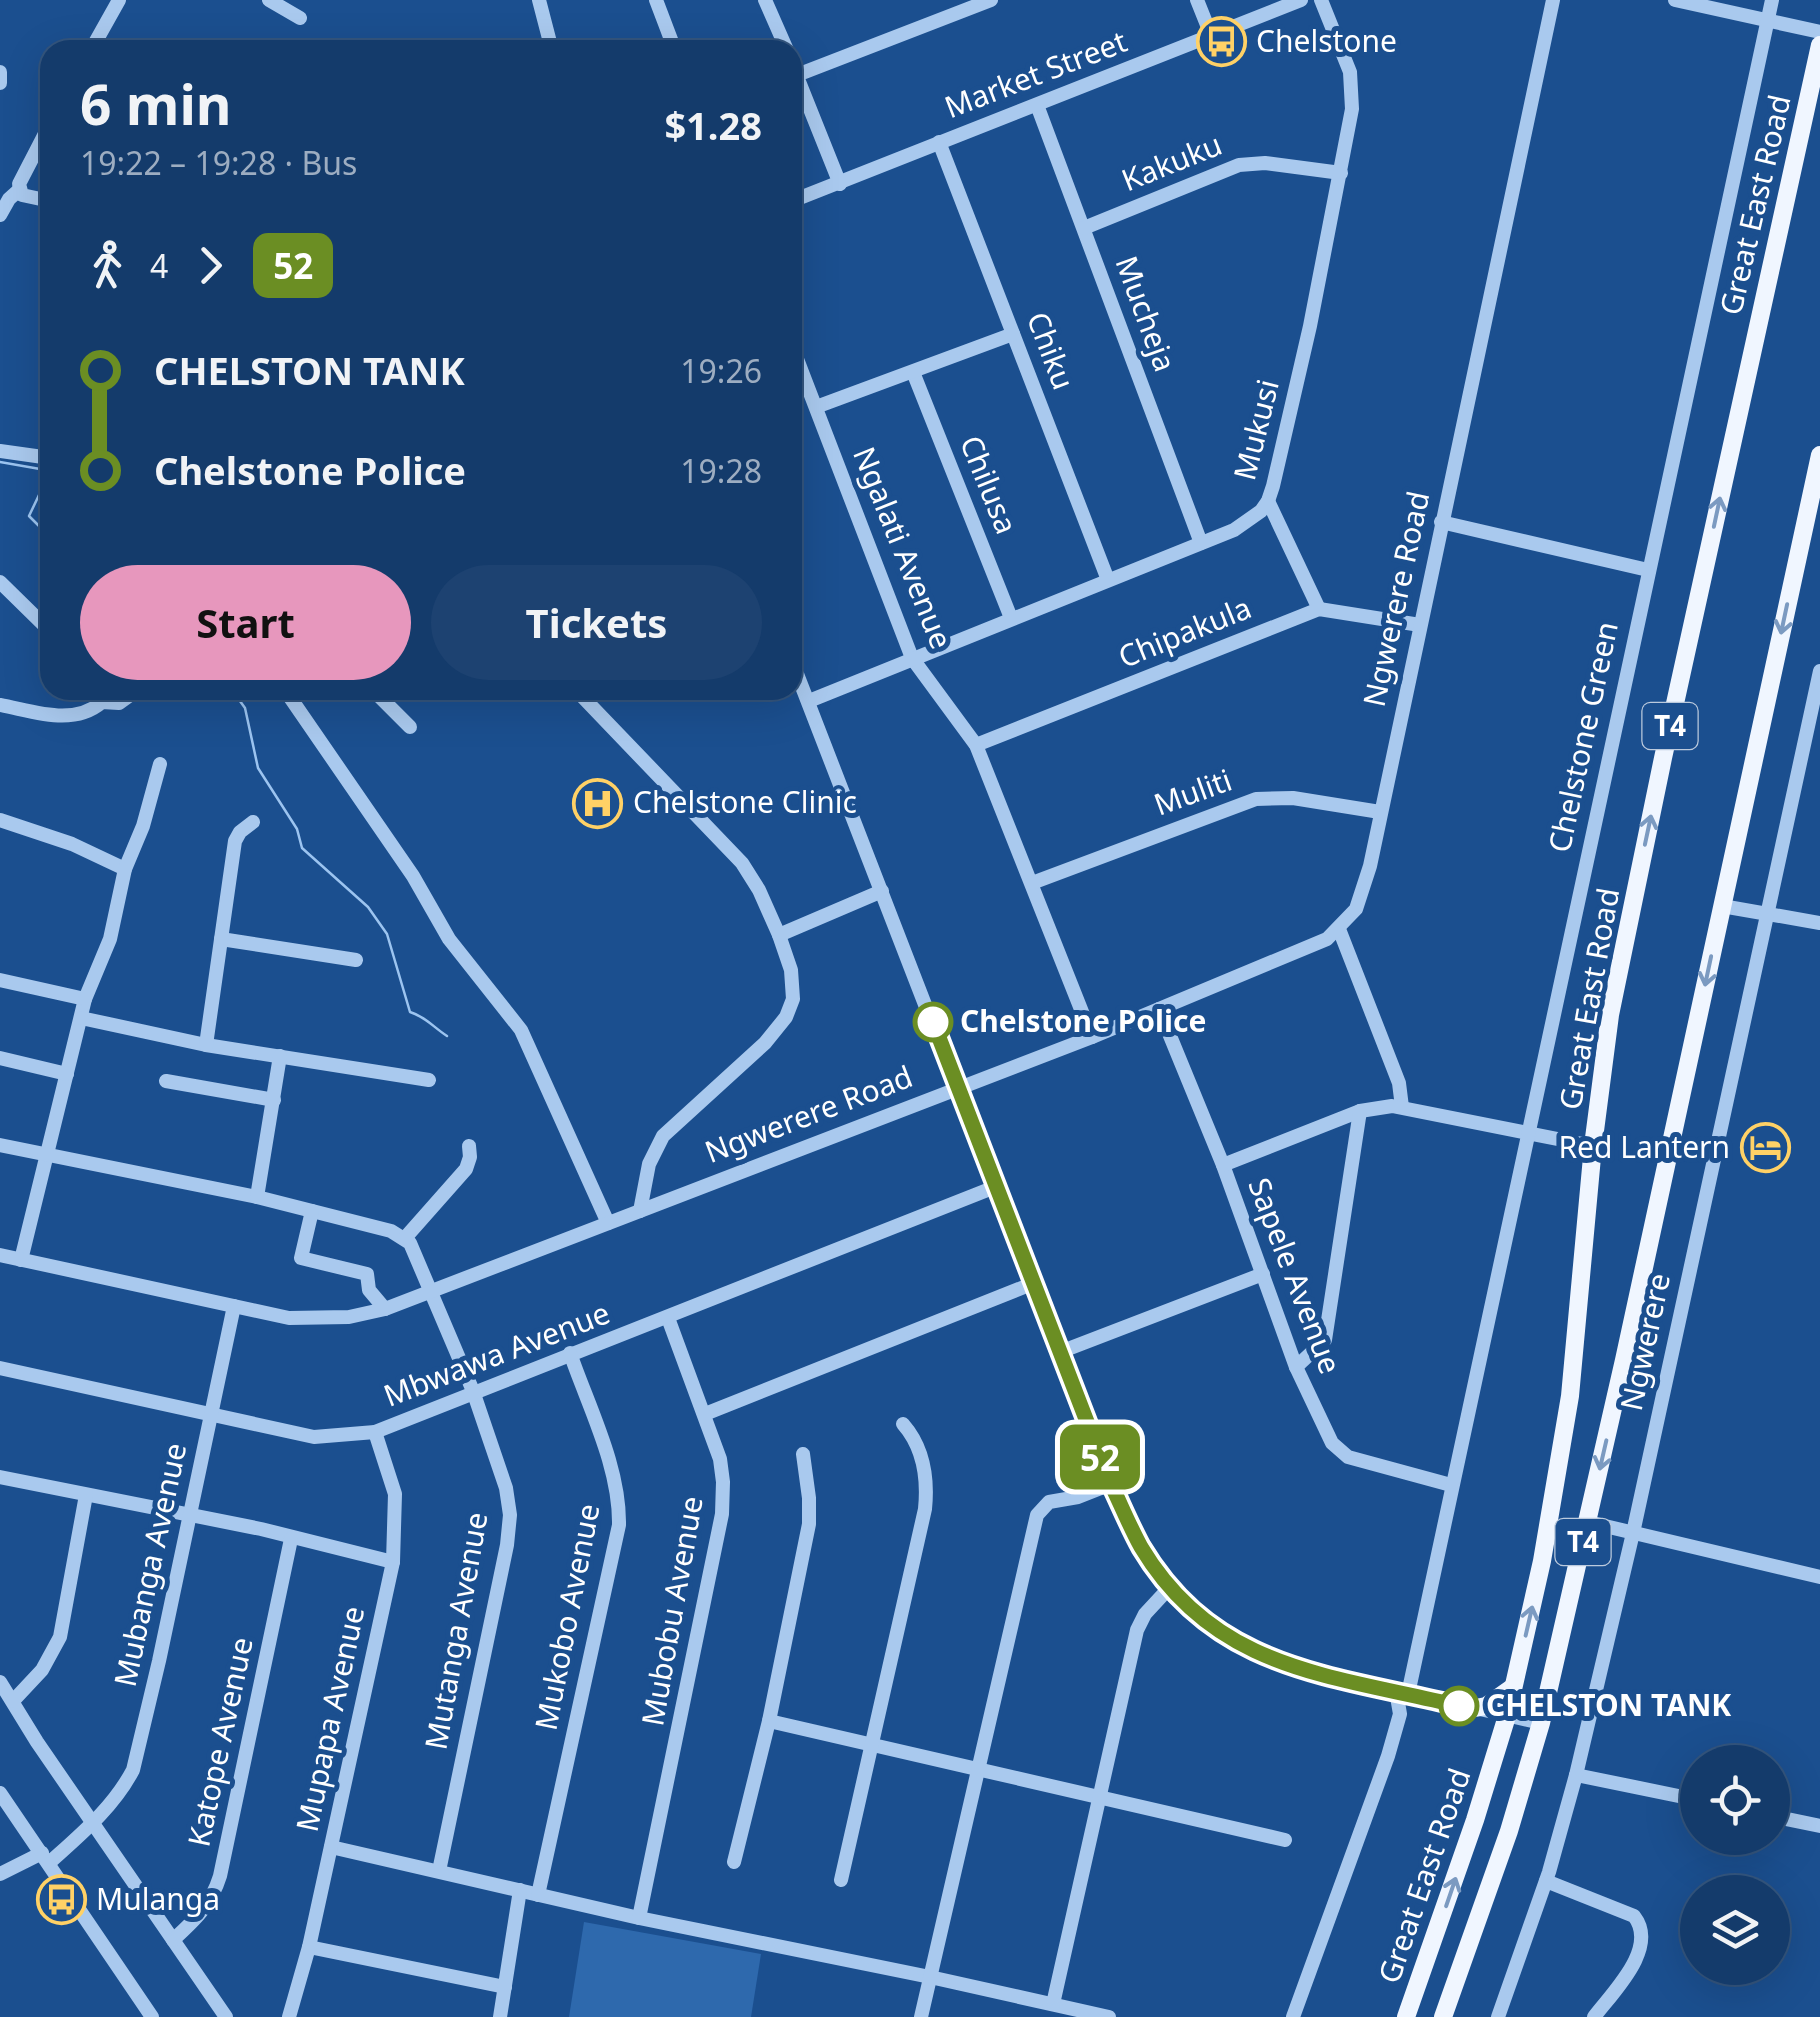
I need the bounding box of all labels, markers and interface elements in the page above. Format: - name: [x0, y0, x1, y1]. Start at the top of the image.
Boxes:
- bus stop icon: Chelstone: [1195, 16, 1247, 68]
- street label: Market Street: [939, 20, 1132, 127]
- place label: Chelstone: [1256, 20, 1397, 61]
- text: 6 min: [80, 66, 232, 141]
- street label: Great East Road: [1709, 91, 1800, 319]
- text: $1.28: [664, 99, 762, 151]
- street label: Kakuku: [1115, 123, 1228, 200]
- text: 19:22 – 19:28 · Bus: [80, 141, 357, 184]
- icon: walk: [80, 238, 135, 293]
- icon: forward: [183, 238, 238, 293]
- text: 52: [273, 242, 313, 289]
- text: 4: [150, 244, 168, 287]
- street label: Mucheja: [1107, 250, 1186, 377]
- street label: Chiku: [1018, 306, 1085, 395]
- text: CHELSTON TANK: [154, 344, 465, 396]
- text: 19:26: [680, 349, 762, 392]
- street label: Mukusi: [1223, 375, 1288, 484]
- street label: Chilusa: [951, 429, 1028, 540]
- street label: Ngalati Avenue: [844, 440, 963, 654]
- text: Chelstone Police: [154, 444, 466, 496]
- text: 19:28: [680, 449, 762, 492]
- street label: Ngwerere Road: [1353, 487, 1438, 710]
- one-way arrow: [1708, 497, 1727, 529]
- button: Start: [80, 565, 411, 680]
- button: Tickets: [431, 565, 762, 680]
- street label: Chipakula: [1112, 586, 1257, 677]
- one-way arrow: [1774, 602, 1793, 634]
- street label: Chelstone Green: [1538, 618, 1627, 856]
- road number: T4: [1642, 703, 1698, 749]
- street label: Muliti: [1148, 759, 1237, 825]
- hospital icon: Chelstone Clinic: [572, 777, 624, 829]
- place label: Chelstone Clinic: [633, 781, 857, 822]
- one-way arrow: [1640, 815, 1659, 847]
- street label: Great East Road: [1549, 885, 1628, 1113]
- one-way arrow: [1697, 954, 1716, 986]
- place label: Chelstone Police: [960, 1000, 1206, 1041]
- marker: Chelstone Police: [914, 1003, 952, 1041]
- street label: Ngwerere Road: [699, 1055, 918, 1172]
- hotel icon: Red Lantern: [1739, 1122, 1791, 1174]
- place label: Red Lantern: [1558, 1126, 1730, 1167]
- street label: Sapele Avenue: [1239, 1172, 1352, 1379]
- street label: Ngwerere: [1610, 1269, 1679, 1414]
- street label: Mbwawa Avenue: [378, 1292, 615, 1416]
- line badge: 52: [1055, 1424, 1145, 1490]
- text: 52: [1080, 1434, 1120, 1481]
- one-way arrow: [1592, 1438, 1611, 1470]
- street label: Mubanga Avenue: [104, 1439, 195, 1690]
- street label: Mubobu Avenue: [631, 1493, 712, 1729]
- street label: Mukobo Avenue: [524, 1500, 609, 1733]
- street label: Mutanga Avenue: [414, 1509, 497, 1753]
- road number: T4: [1556, 1519, 1610, 1565]
- street label: Mupapa Avenue: [286, 1602, 373, 1835]
- one-way arrow: [1520, 1606, 1539, 1638]
- street label: Katope Avenue: [177, 1633, 262, 1850]
- place label: CHELSTON TANK: [1486, 1684, 1731, 1725]
- marker: CHELSTON TANK: [1440, 1687, 1478, 1725]
- map controls: [1680, 1745, 1790, 1985]
- button: locate: [1680, 1745, 1790, 1855]
- street label: Great East Road: [1368, 1763, 1480, 1988]
- bus stop icon: Mulanga: [35, 1874, 87, 1926]
- button: layers: [1680, 1875, 1790, 1985]
- one-way arrow: [1443, 1877, 1461, 1909]
- place label: Mulanga: [96, 1878, 220, 1919]

